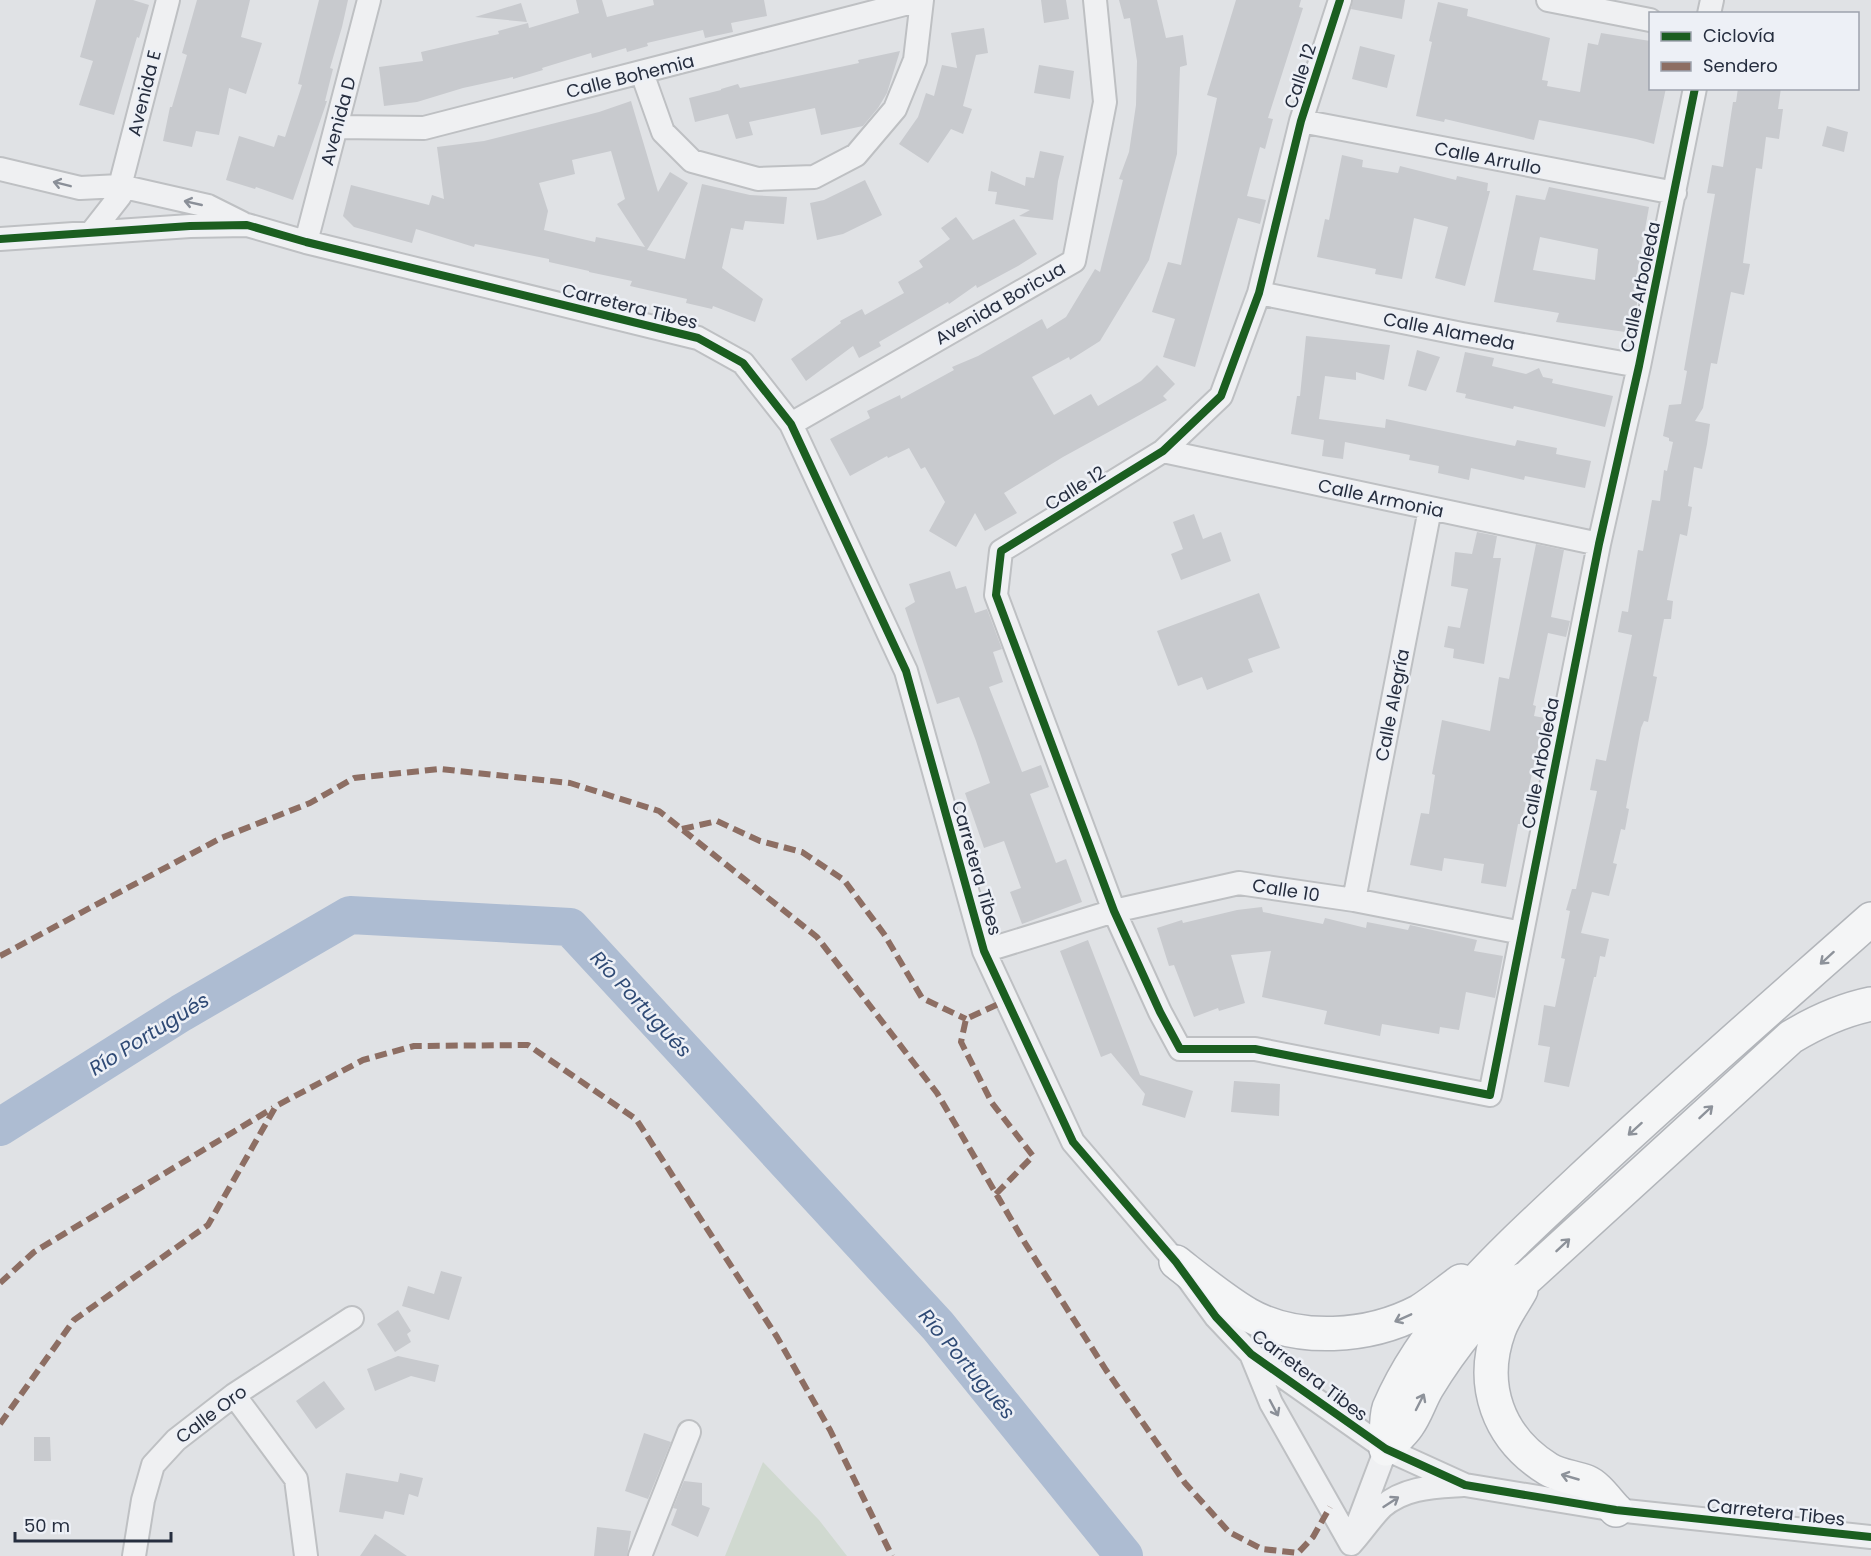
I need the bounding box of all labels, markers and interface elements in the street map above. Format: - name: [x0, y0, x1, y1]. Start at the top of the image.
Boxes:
- legend: [1649, 12, 1859, 90]
- text: Ciclovía: [1703, 23, 1775, 48]
- street label: Calle 12: [1278, 40, 1322, 112]
- street label: Avenida E: [121, 47, 167, 139]
- street label: Calle Bohemia: [563, 48, 697, 104]
- text: Sendero: [1703, 53, 1778, 78]
- street label: Avenida D: [314, 74, 362, 168]
- street label: Calle Arrullo: [1432, 135, 1544, 181]
- one-way arrow: [53, 177, 72, 189]
- one-way arrow: [184, 197, 203, 208]
- street label: Calle Arboleda: [1614, 219, 1666, 355]
- street label: Avenida Boricua: [930, 255, 1070, 351]
- street label: Carretera Tibes: [560, 277, 700, 335]
- street label: Calle Alameda: [1381, 306, 1517, 356]
- street label: Calle 12: [1040, 460, 1110, 516]
- street label: Calle Armonia: [1316, 472, 1446, 524]
- street label: Calle Alegría: [1369, 647, 1415, 763]
- street label: Calle Arboleda: [1515, 695, 1565, 831]
- street label: Carretera Tibes: [946, 798, 1008, 938]
- street label: Calle 10: [1250, 872, 1322, 908]
- water label: Río Portugués: [584, 944, 698, 1064]
- one-way arrow: [1820, 951, 1835, 965]
- water label: Río Portugués: [84, 986, 214, 1082]
- one-way arrow: [1699, 1105, 1714, 1120]
- one-way arrow: [1627, 1122, 1642, 1136]
- one-way arrow: [1555, 1238, 1570, 1252]
- water label: Río Portugués: [912, 1303, 1022, 1425]
- one-way arrow: [1395, 1313, 1413, 1324]
- street label: Carretera Tibes: [1247, 1323, 1373, 1427]
- street label: Calle Oro: [170, 1379, 252, 1449]
- one-way arrow: [1414, 1394, 1426, 1411]
- one-way arrow: [1268, 1399, 1280, 1416]
- one-way arrow: [1561, 1471, 1580, 1482]
- street label: Carretera Tibes: [1706, 1492, 1846, 1532]
- one-way arrow: [1383, 1495, 1400, 1508]
- scale bar: [15, 1505, 171, 1543]
- text: 50 m: [24, 1513, 70, 1538]

